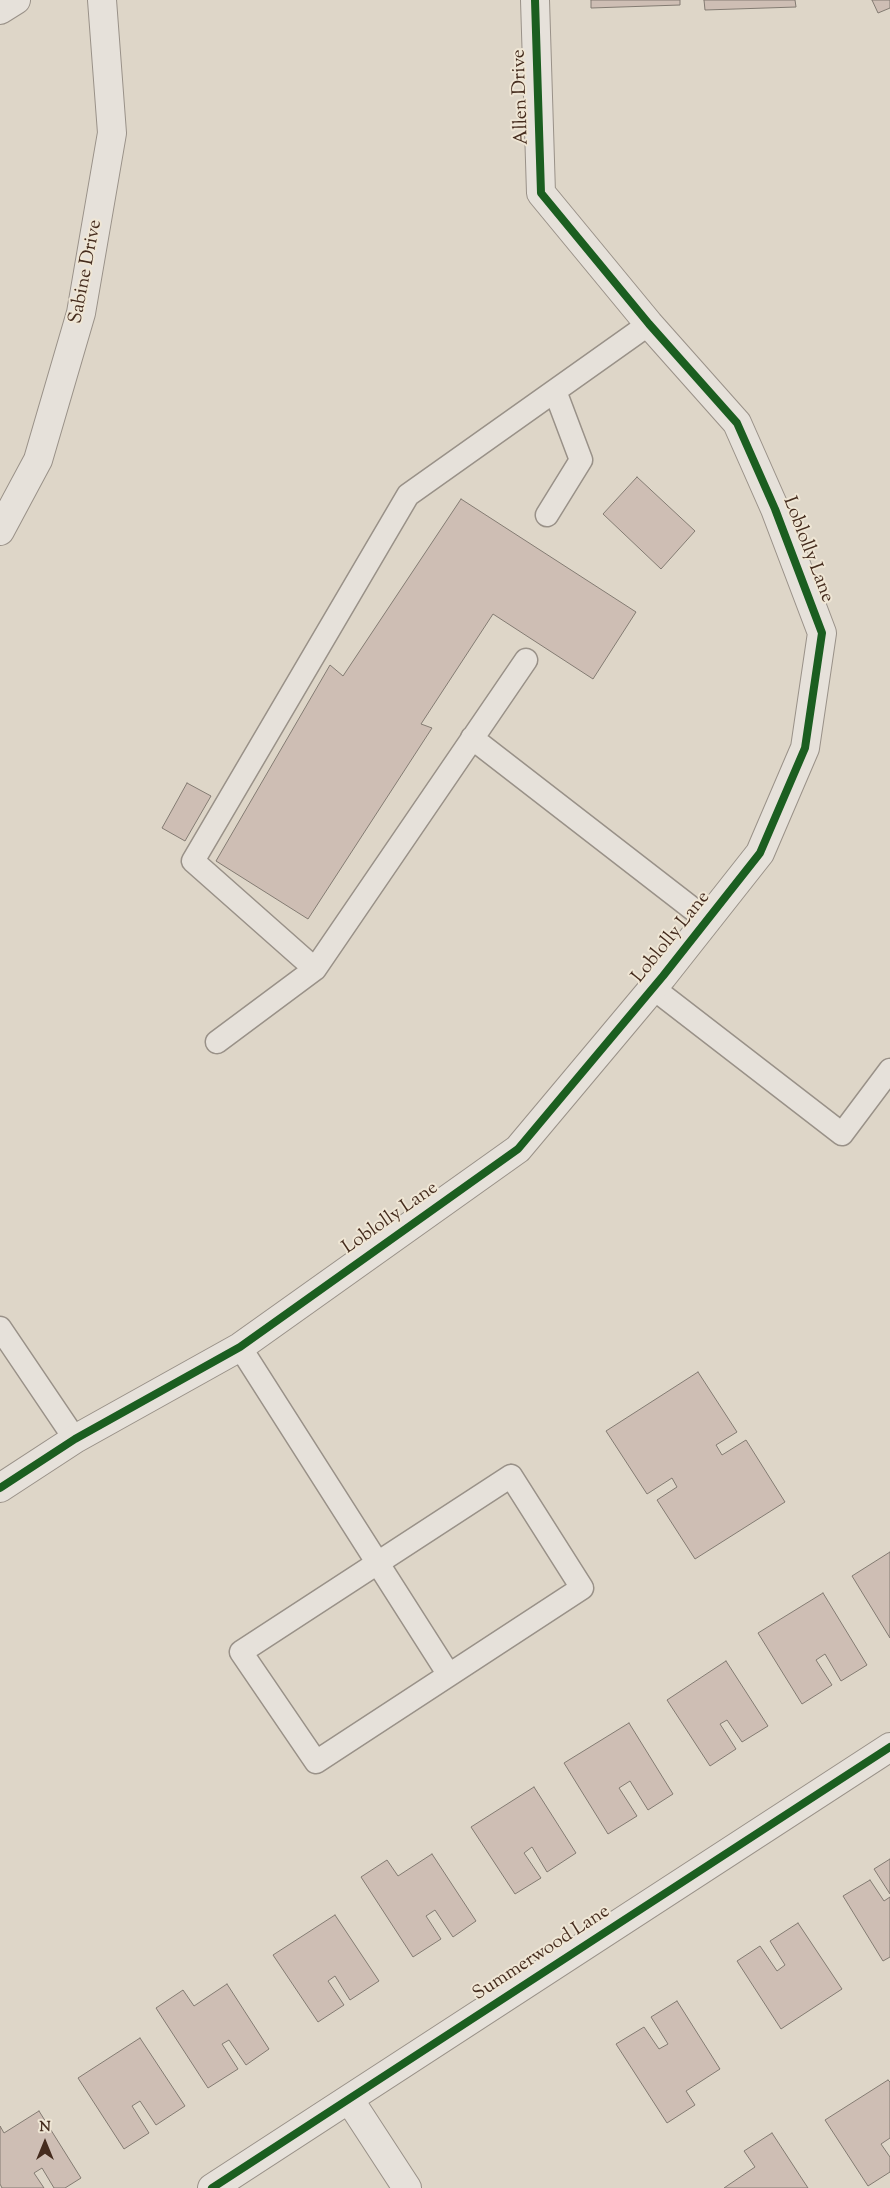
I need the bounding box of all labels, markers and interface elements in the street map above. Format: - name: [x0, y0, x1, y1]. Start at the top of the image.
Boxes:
- street label: Allen Drive: [509, 49, 535, 145]
- street label: Sabine Drive: [66, 218, 108, 326]
- street label: Loblolly Lane: [776, 494, 838, 606]
- street label: Loblolly Lane: [628, 888, 716, 988]
- street label: Loblolly Lane: [339, 1178, 443, 1260]
- street label: Summerwood Lane: [469, 1901, 615, 2007]
- north arrow: [20, 2118, 70, 2168]
- text: N: [39, 2118, 51, 2138]

